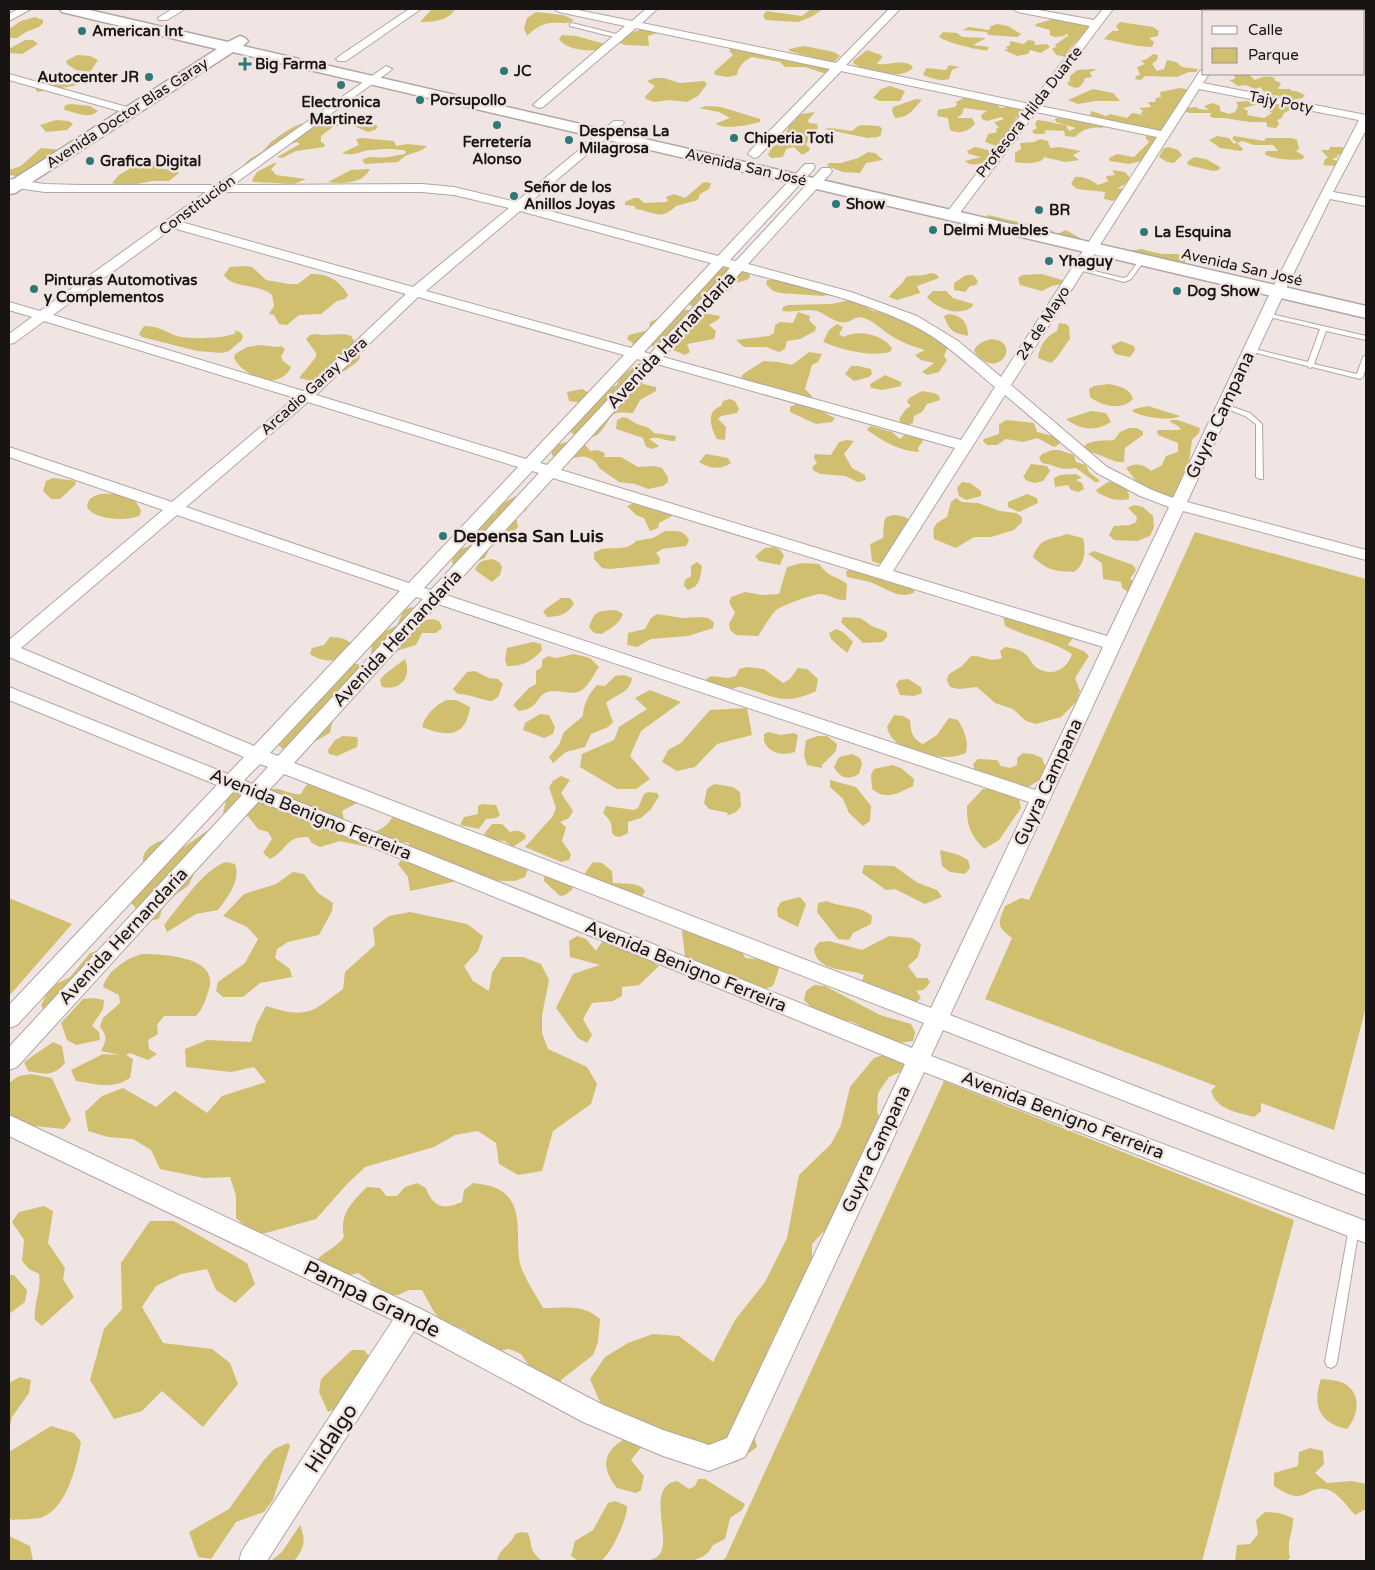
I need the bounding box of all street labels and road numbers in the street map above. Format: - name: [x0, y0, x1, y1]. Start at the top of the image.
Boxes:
- street label: Profesora Hilda Duarte: [972, 43, 1086, 181]
- street label: Avenida Doctor Blas Garay: [43, 54, 211, 172]
- street label: Tajy Poty: [1247, 87, 1315, 117]
- street label: Avenida San José: [683, 144, 809, 190]
- street label: Constitución: [155, 171, 239, 239]
- street label: Avenida San José: [1179, 244, 1305, 290]
- street label: Avenida Hernandaria: [602, 267, 740, 413]
- street label: 24 de Mayo: [1012, 283, 1074, 363]
- street label: Arcadio Garay Vera: [257, 333, 371, 439]
- street label: Guyra Campana: [1181, 348, 1259, 482]
- street label: Avenida Hernandaria: [328, 565, 466, 711]
- street label: Guyra Campana: [1009, 715, 1087, 849]
- street label: Avenida Benigno Ferreira: [207, 763, 415, 865]
- street label: Avenida Hernandaria: [54, 863, 192, 1009]
- street label: Avenida Benigno Ferreira: [582, 915, 790, 1017]
- street label: Avenida Benigno Ferreira: [958, 1066, 1168, 1164]
- street label: Guyra Campana: [837, 1082, 915, 1216]
- street label: Pampa Grande: [299, 1256, 444, 1343]
- street label: Hidalgo: [300, 1399, 363, 1477]

